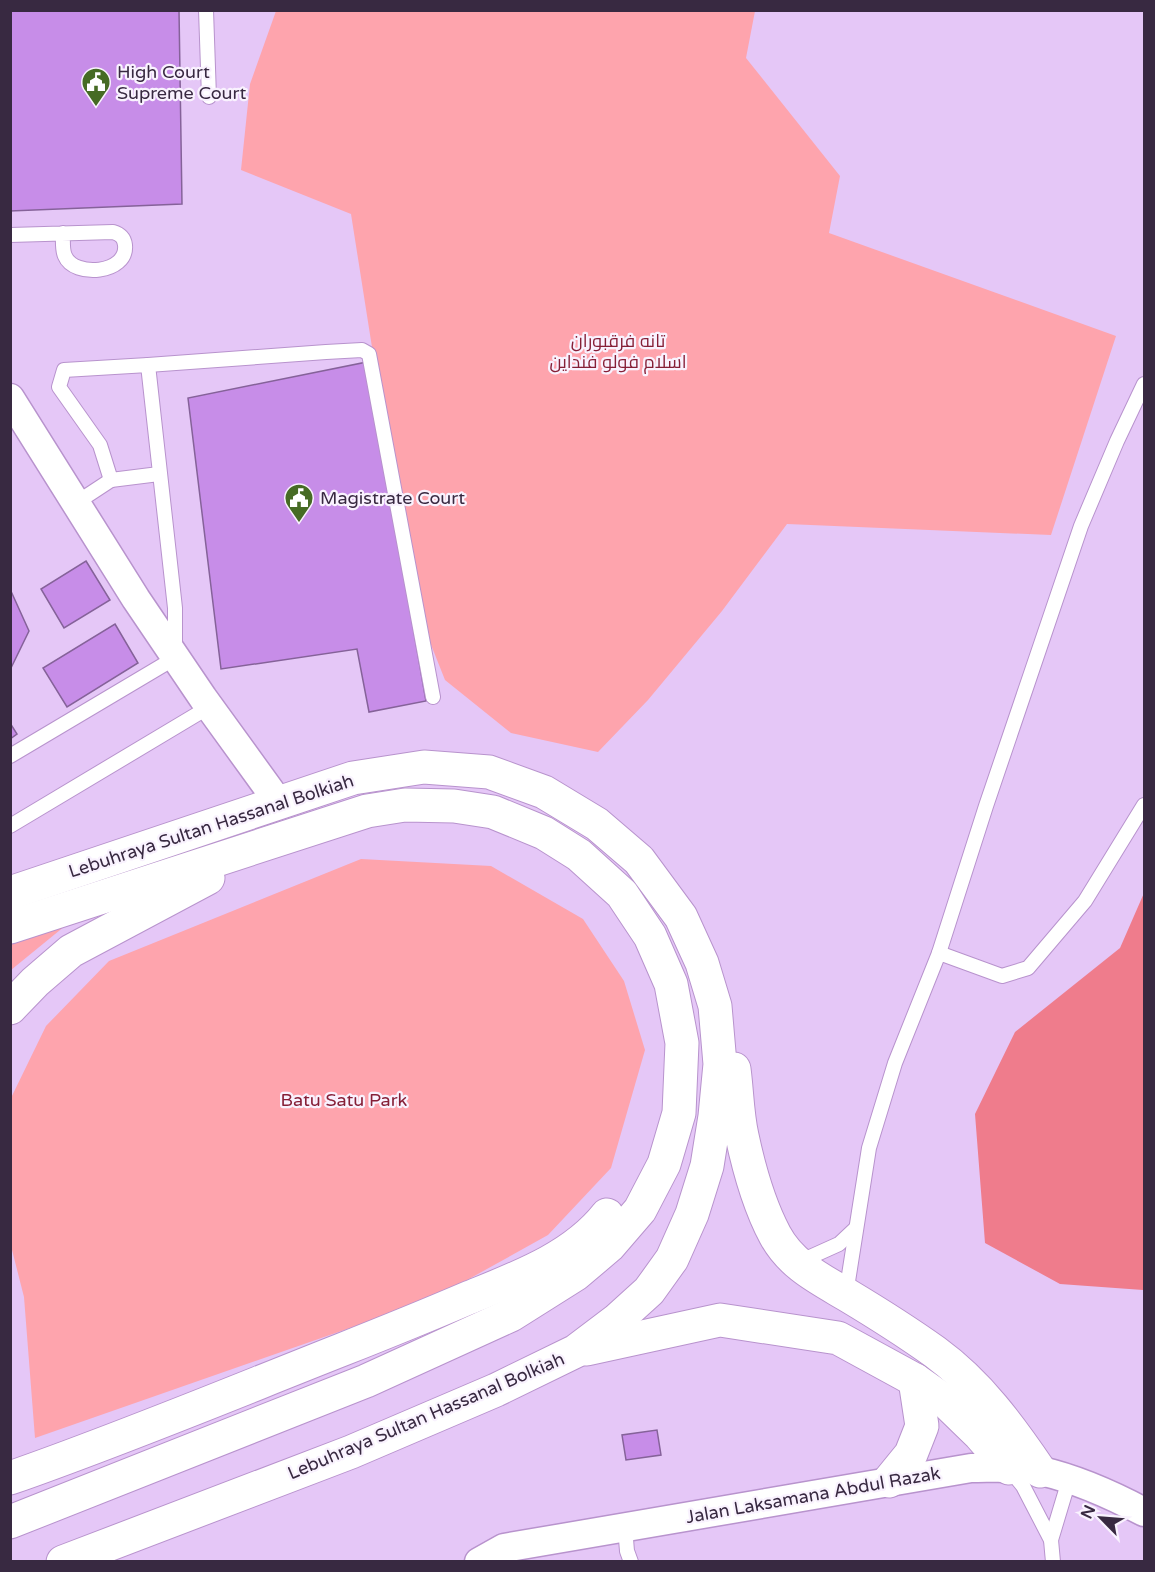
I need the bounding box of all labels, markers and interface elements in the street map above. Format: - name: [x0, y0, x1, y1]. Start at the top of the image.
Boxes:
- place label: High Court Supreme Court: [117, 61, 246, 104]
- public building icon: High Court Supreme Court: [80, 66, 112, 108]
- park label: تانه فرقبوران اسلام فولو فنداين: [549, 330, 687, 374]
- public building icon: Magistrate Court: [283, 482, 315, 524]
- place label: Magistrate Court: [320, 487, 465, 509]
- street label: Lebuhraya Sultan Hassanal Bolkiah: [66, 769, 356, 883]
- park label: Batu Satu Park: [281, 1089, 408, 1111]
- street label: Lebuhraya Sultan Hassanal Bolkiah: [284, 1348, 568, 1484]
- street label: Jalan Laksamana Abdul Razak: [684, 1462, 942, 1528]
- north arrow: [1071, 1488, 1131, 1548]
- text: N: [1077, 1502, 1100, 1522]

